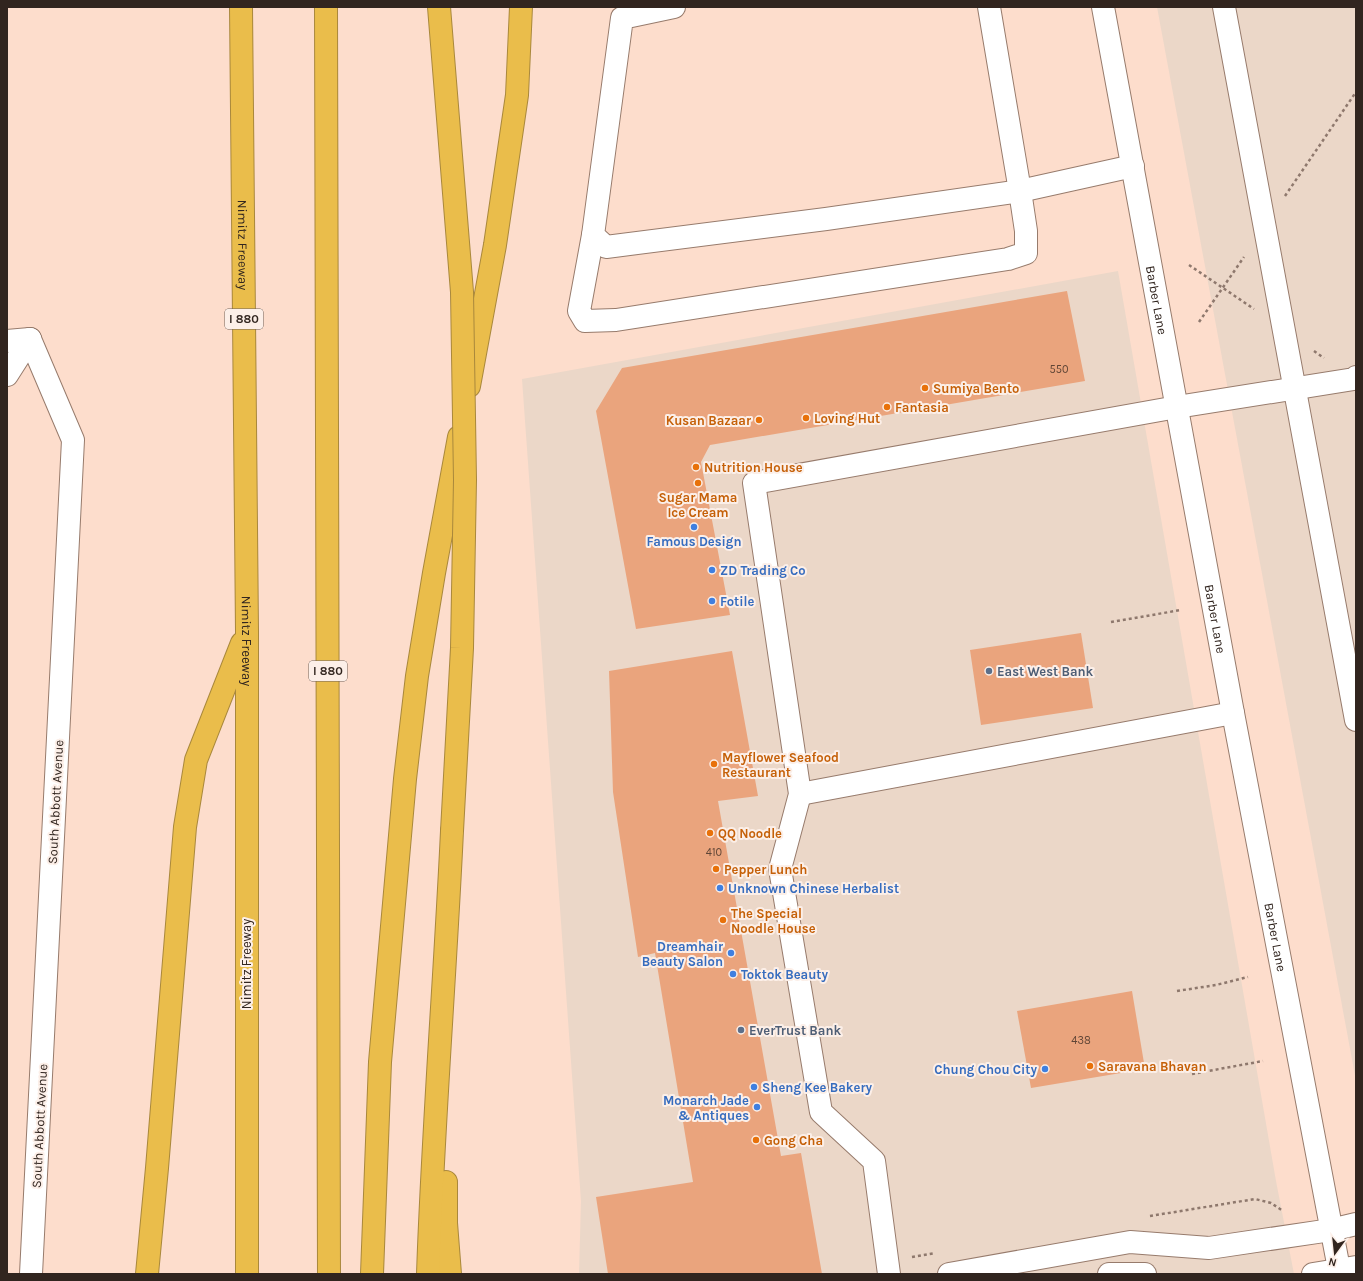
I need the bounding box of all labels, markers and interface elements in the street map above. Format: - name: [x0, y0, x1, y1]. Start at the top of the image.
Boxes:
- street label: Nimitz Freeway: [235, 200, 251, 290]
- street label: Barber Lane: [1143, 264, 1170, 336]
- road number: I 880: [225, 309, 263, 329]
- house number: 550: [1050, 363, 1068, 376]
- place label: Sumiya Bento: [933, 381, 1019, 396]
- marker: Sumiya Bento: [920, 383, 930, 393]
- place label: Fantasia: [895, 400, 949, 415]
- marker: Fantasia: [882, 402, 892, 412]
- place label: Loving Hut: [814, 411, 880, 426]
- place label: Kusan Bazaar: [666, 413, 752, 428]
- marker: Loving Hut: [801, 413, 811, 423]
- marker: Kusan Bazaar: [754, 415, 764, 425]
- place label: Nutrition House: [704, 460, 803, 475]
- marker: Nutrition House: [691, 462, 701, 472]
- marker: Sugar Mama Ice Cream: [693, 478, 703, 488]
- place label: Sugar Mama Ice Cream: [659, 490, 737, 520]
- marker: Famous Design: [689, 522, 699, 532]
- place label: Famous Design: [647, 534, 742, 549]
- place label: ZD Trading Co: [720, 563, 806, 578]
- marker: ZD Trading Co: [707, 565, 717, 575]
- street label: Barber Lane: [1201, 583, 1229, 655]
- place label: Fotile: [720, 594, 754, 609]
- street label: Nimitz Freeway: [239, 596, 254, 686]
- marker: Fotile: [707, 596, 717, 606]
- road number: I 880: [309, 661, 347, 681]
- place label: East West Bank: [997, 664, 1094, 679]
- marker: East West Bank: [984, 666, 994, 676]
- street label: South Abbott Avenue: [45, 739, 66, 864]
- place label: Mayflower Seafood Restaurant: [722, 750, 839, 780]
- marker: Mayflower Seafood Restaurant: [709, 759, 719, 769]
- place label: QQ Noodle: [718, 826, 782, 841]
- marker: QQ Noodle: [705, 828, 715, 838]
- house number: 410: [706, 846, 722, 859]
- place label: Pepper Lunch: [724, 862, 807, 877]
- marker: Pepper Lunch: [711, 864, 721, 874]
- place label: Unknown Chinese Herbalist: [728, 881, 899, 896]
- marker: Unknown Chinese Herbalist: [715, 883, 725, 893]
- street label: Barber Lane: [1261, 901, 1289, 973]
- place label: The Special Noodle House: [731, 906, 816, 936]
- marker: The Special Noodle House: [718, 915, 728, 925]
- street label: Nimitz Freeway: [239, 919, 254, 1009]
- place label: Dreamhair Beauty Salon: [642, 939, 724, 969]
- marker: Dreamhair Beauty Salon: [726, 948, 736, 958]
- place label: Toktok Beauty: [741, 967, 828, 982]
- marker: Toktok Beauty: [728, 969, 738, 979]
- place label: EverTrust Bank: [749, 1023, 841, 1038]
- marker: EverTrust Bank: [736, 1025, 746, 1035]
- house number: 438: [1071, 1034, 1091, 1047]
- place label: Saravana Bhavan: [1098, 1059, 1207, 1074]
- marker: Saravana Bhavan: [1085, 1061, 1095, 1071]
- place label: Chung Chou City: [934, 1062, 1037, 1077]
- street label: South Abbott Avenue: [29, 1063, 50, 1188]
- marker: Chung Chou City: [1040, 1064, 1050, 1074]
- place label: Sheng Kee Bakery: [762, 1080, 873, 1095]
- marker: Sheng Kee Bakery: [749, 1082, 759, 1092]
- place label: Monarch Jade & Antiques: [663, 1093, 749, 1124]
- marker: Monarch Jade & Antiques: [752, 1102, 762, 1112]
- place label: Gong Cha: [764, 1133, 823, 1148]
- marker: Gong Cha: [751, 1135, 761, 1145]
- north arrow: [1315, 1233, 1355, 1273]
- text: N: [1327, 1255, 1338, 1269]

